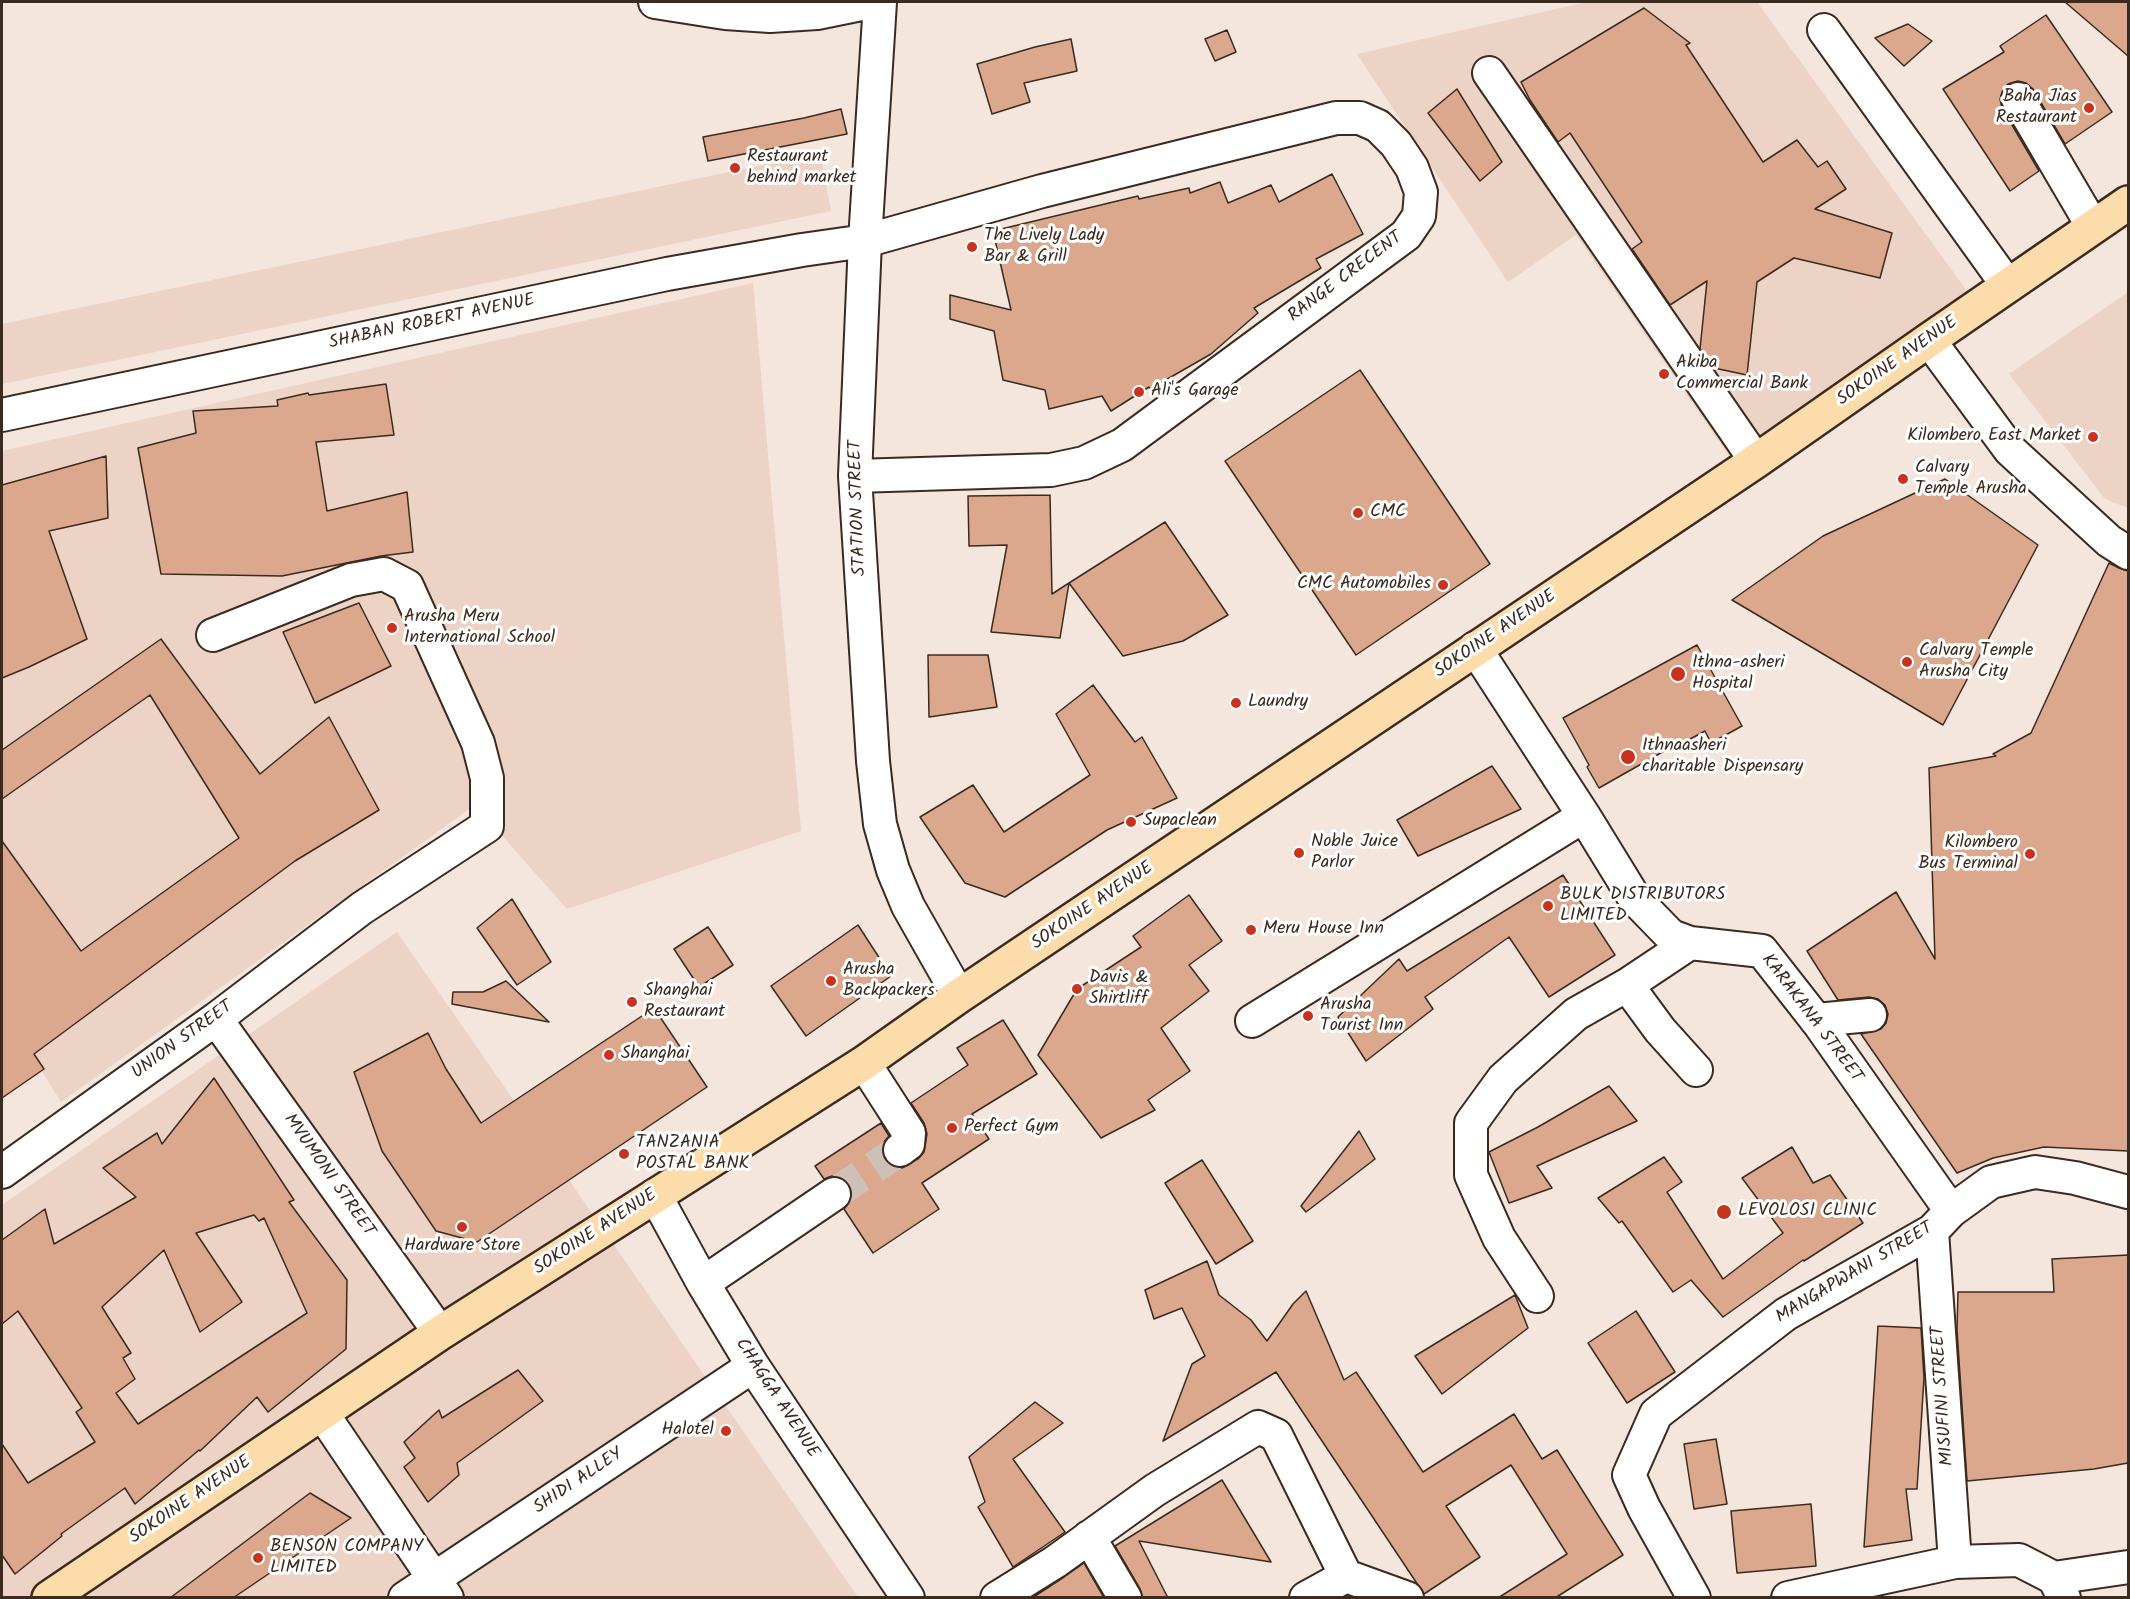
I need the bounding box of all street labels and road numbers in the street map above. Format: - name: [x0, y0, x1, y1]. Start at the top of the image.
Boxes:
- street label: RANGE CRECENT: [1285, 228, 1407, 328]
- street label: SHABAN ROBERT AVENUE: [327, 291, 537, 355]
- street label: SOKOINE AVENUE: [1834, 312, 1962, 412]
- street label: STATION STREET: [846, 440, 872, 576]
- street label: SOKOINE AVENUE: [1431, 586, 1561, 684]
- street label: SOKOINE AVENUE: [1028, 858, 1158, 956]
- street label: KARAKANA STREET: [1756, 950, 1866, 1088]
- street label: UNION STREET: [128, 997, 238, 1085]
- street label: MVUMONI STREET: [278, 1110, 378, 1242]
- street label: SOKOINE AVENUE: [530, 1185, 662, 1281]
- street label: MANGAPWANI STREET: [1773, 1219, 1937, 1329]
- street label: MISUFINI STREET: [1928, 1325, 1960, 1467]
- street label: CHAGGA AVENUE: [729, 1335, 823, 1463]
- street label: SHIDI ALLEY: [530, 1444, 628, 1520]
- street label: SOKOINE AVENUE: [126, 1452, 256, 1550]

